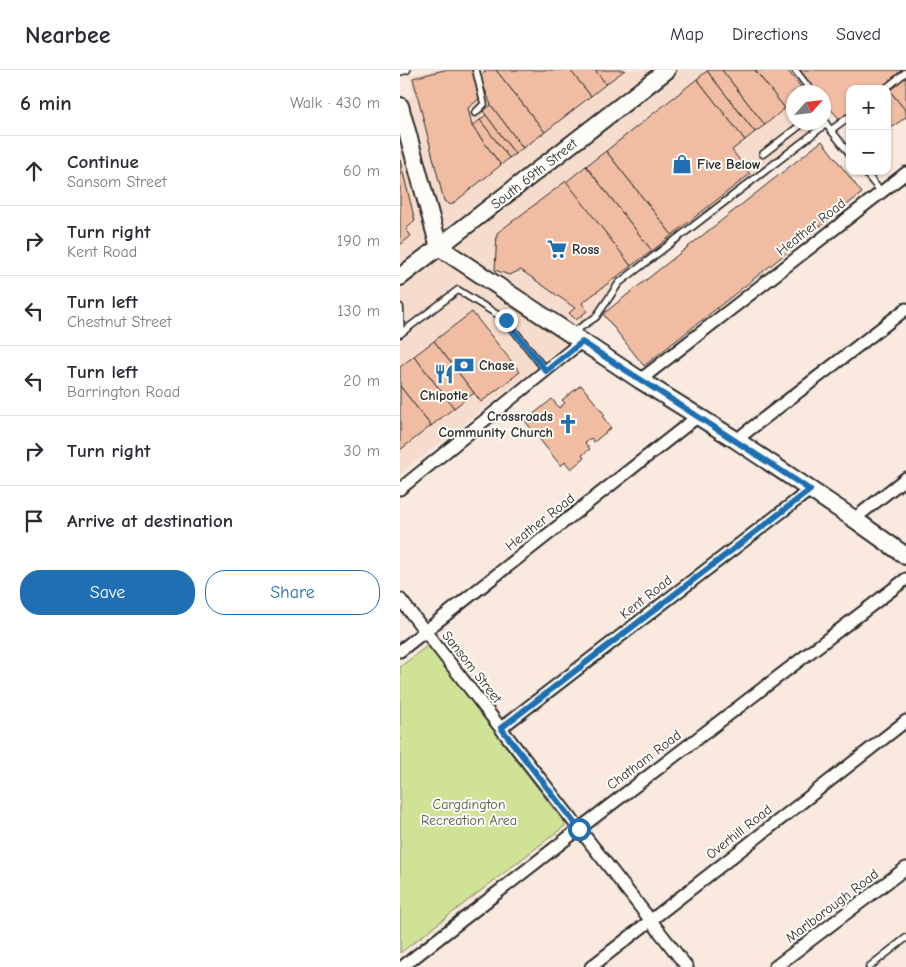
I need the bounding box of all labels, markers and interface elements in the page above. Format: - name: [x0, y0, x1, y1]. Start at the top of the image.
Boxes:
- text: Nearbee: [25, 21, 110, 49]
- text: Map: [670, 24, 704, 45]
- text: Directions: [732, 24, 808, 45]
- text: Saved: [836, 24, 881, 45]
- north arrow: [786, 85, 831, 130]
- map controls: [846, 85, 891, 175]
- button: +: [846, 85, 891, 130]
- text: 6 min: [20, 91, 72, 115]
- text: Walk · 430 m: [290, 94, 380, 112]
- button: −: [846, 130, 891, 175]
- street label: South 69th Street: [488, 134, 581, 213]
- text: Continue: [67, 151, 139, 173]
- shop icon: Five Below: [671, 153, 693, 175]
- place label: Five Below: [697, 156, 761, 173]
- icon: ahead: [20, 157, 48, 185]
- text: 60 m: [343, 162, 380, 180]
- text: Sansom Street: [67, 173, 167, 191]
- street label: Heather Road: [773, 195, 849, 259]
- text: Turn right: [67, 221, 151, 243]
- icon: right: [20, 227, 48, 255]
- text: 190 m: [337, 232, 380, 250]
- supermarket icon: Ross: [546, 238, 568, 260]
- place label: Ross: [572, 241, 599, 258]
- text: Kent Road: [67, 243, 137, 261]
- text: Turn left: [67, 291, 138, 313]
- icon: left: [20, 297, 48, 325]
- text: 130 m: [337, 302, 380, 320]
- route end: [495, 309, 518, 332]
- text: Chestnut Street: [67, 313, 172, 331]
- bank icon: Chase: [453, 354, 475, 376]
- place label: Chase: [479, 357, 515, 374]
- text: Turn left: [67, 361, 138, 383]
- restaurant icon: Chipotle: [433, 363, 455, 385]
- icon: left: [20, 367, 48, 395]
- text: 20 m: [343, 372, 380, 390]
- text: Barrington Road: [67, 383, 180, 401]
- place label: Chipotle: [420, 387, 468, 404]
- place label: Crossroads Community Church: [439, 408, 553, 441]
- church icon: Crossroads Community Church: [557, 413, 579, 435]
- icon: right: [20, 437, 48, 465]
- text: Turn right: [67, 440, 151, 462]
- text: 30 m: [344, 442, 380, 460]
- street label: Heather Road: [502, 490, 578, 554]
- icon: arrive: [20, 507, 48, 535]
- text: Arrive at destination: [67, 510, 233, 532]
- button: Save: [20, 570, 195, 615]
- button: Share: [205, 570, 380, 615]
- street label: Kent Road: [617, 571, 675, 623]
- street label: Sansom Street: [438, 627, 506, 707]
- street label: Chatham Road: [604, 727, 684, 793]
- park label: Cargdington Recreation Area: [421, 796, 517, 829]
- street label: Overhill Road: [703, 801, 775, 863]
- route start: [568, 818, 591, 841]
- street label: Marlborough Road: [782, 865, 882, 947]

